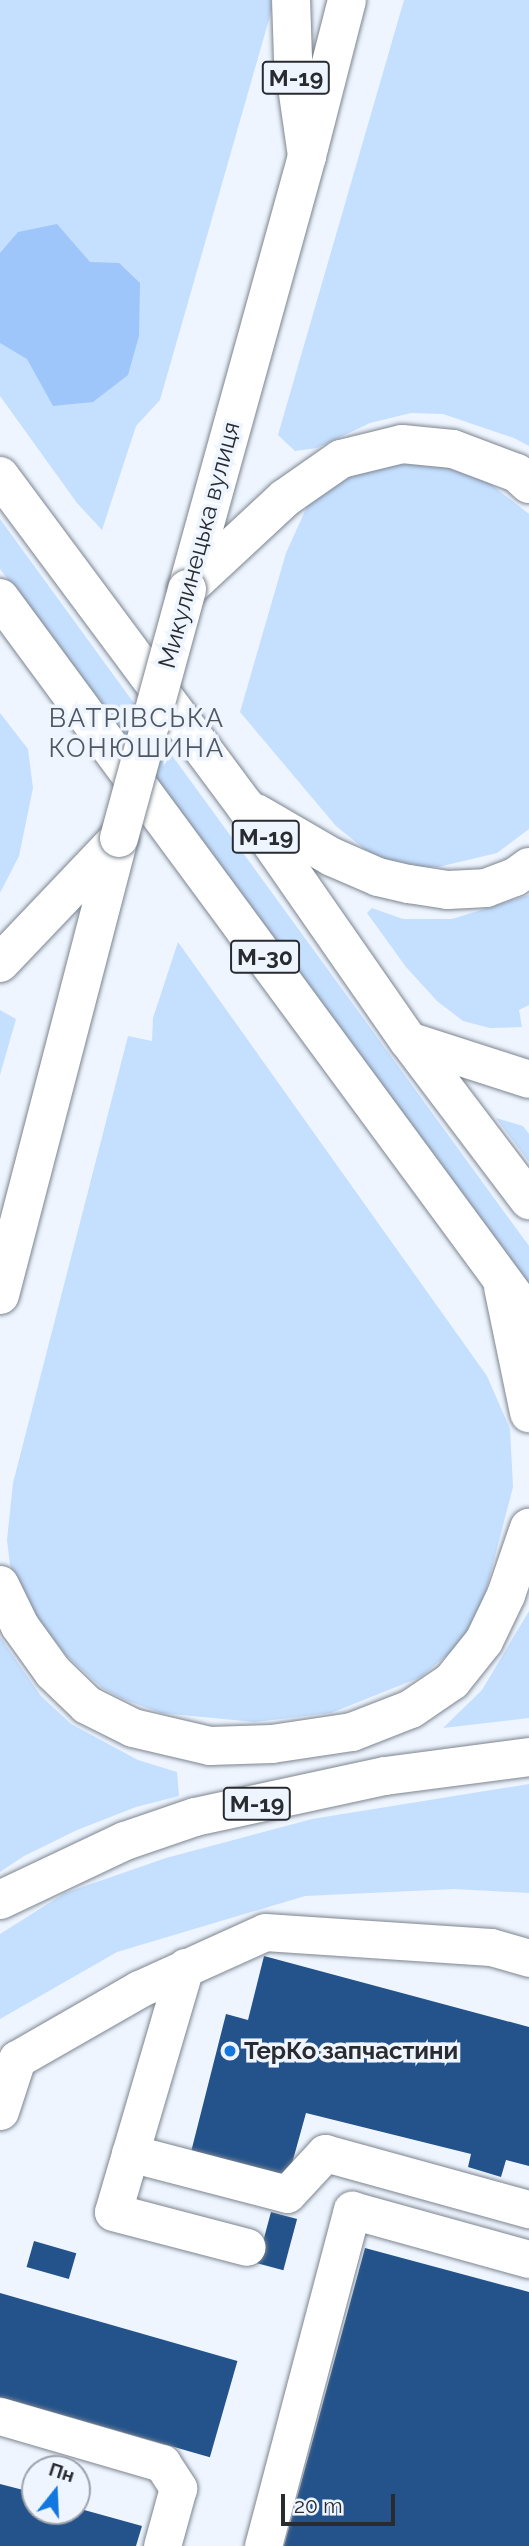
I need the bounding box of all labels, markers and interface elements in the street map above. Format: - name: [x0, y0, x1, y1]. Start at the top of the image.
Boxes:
- road number: М-19: [261, 58, 331, 97]
- street label: Микулинецька вулиця: [152, 419, 246, 671]
- district label: ВАТРІВСЬКА КОНЮШИНА: [50, 703, 224, 764]
- road number: М-19: [231, 818, 301, 856]
- road number: М-30: [230, 938, 300, 976]
- road number: М-19: [222, 1784, 292, 1824]
- place label: ТерКо запчастини: [244, 2037, 458, 2065]
- marker: ТерКо запчастини: [222, 2043, 238, 2059]
- north arrow: [21, 2455, 91, 2525]
- text: Пн: [46, 2458, 77, 2486]
- scale bar: [284, 2480, 398, 2524]
- text: 20 m: [294, 2493, 342, 2518]

